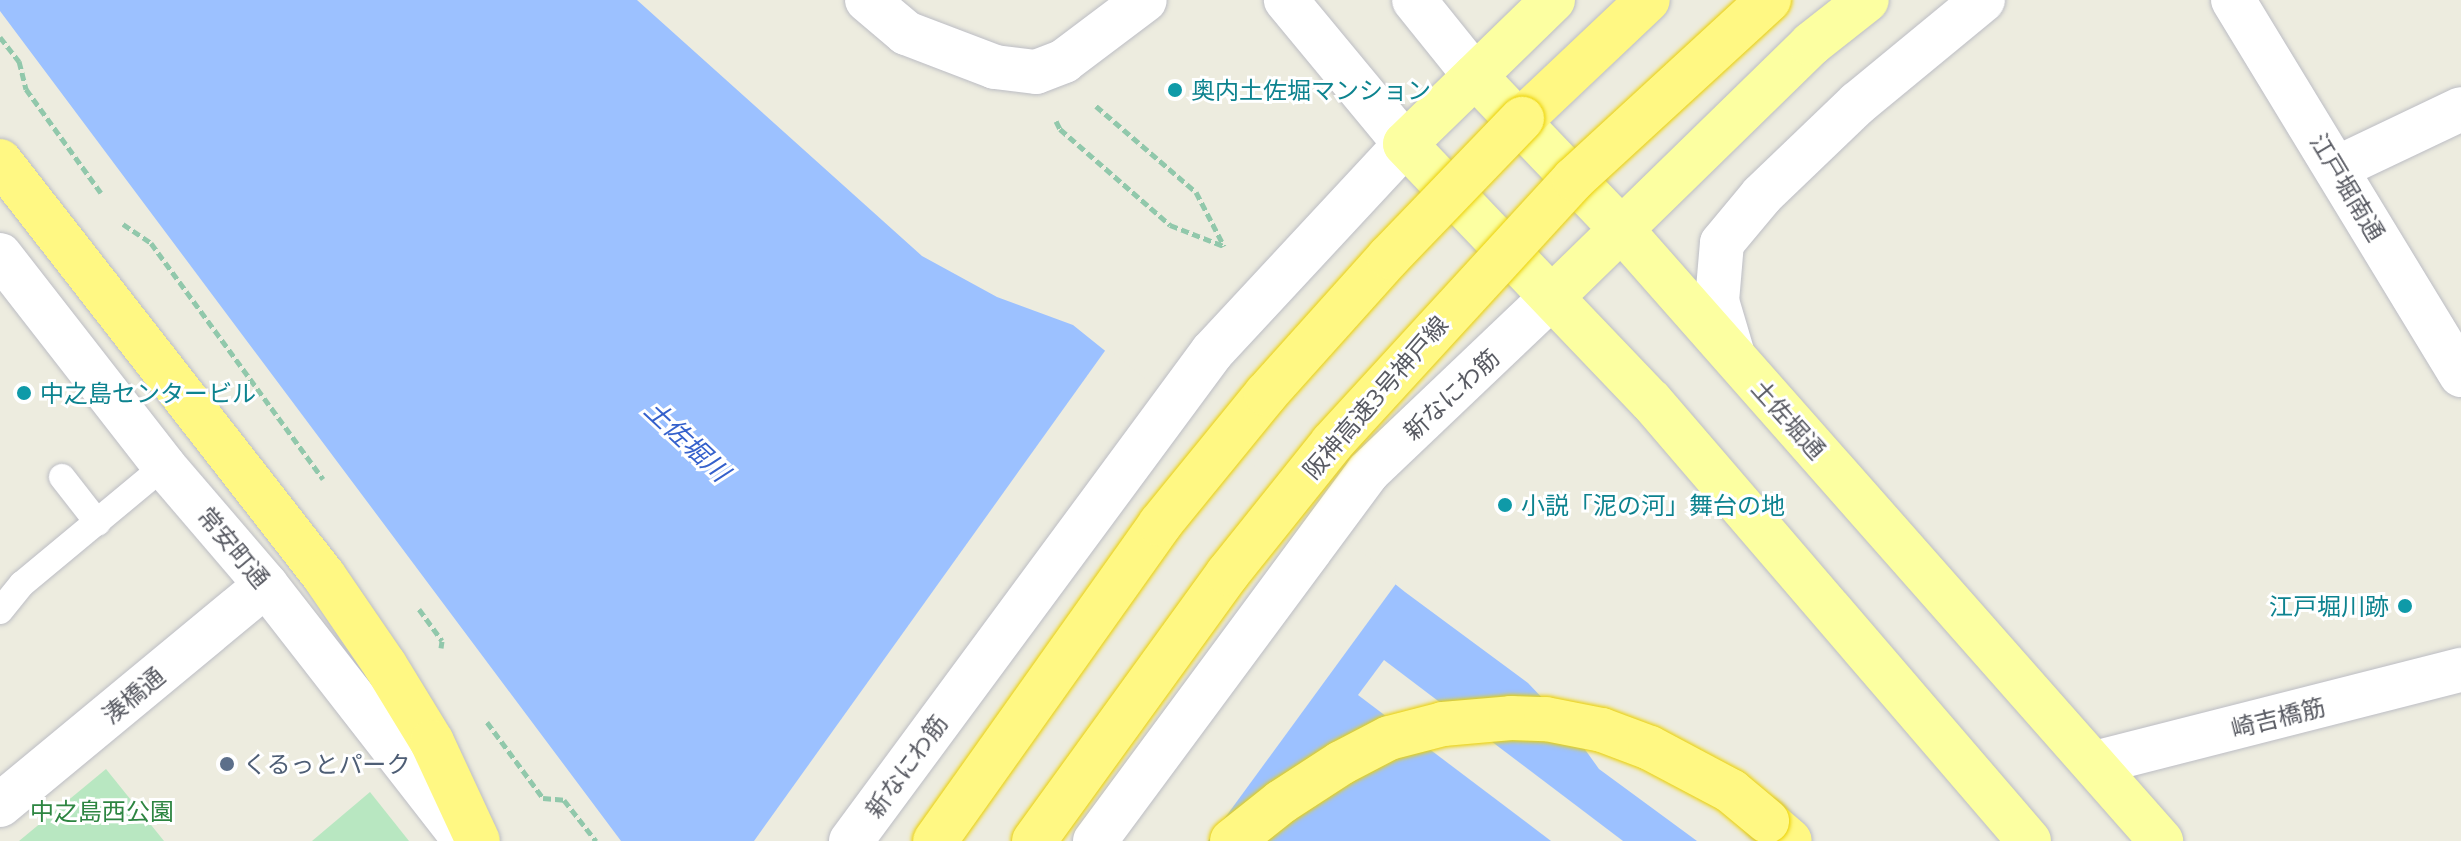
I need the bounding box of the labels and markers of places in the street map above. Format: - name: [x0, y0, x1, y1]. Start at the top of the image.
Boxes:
- place label: 奥内土佐堀マンション: [1191, 76, 1431, 104]
- marker: 奥内土佐堀マンション: [1166, 81, 1184, 99]
- place label: 中之島センタービル: [40, 379, 256, 407]
- marker: 中之島センタービル: [15, 384, 33, 402]
- place label: 小説「泥の河」舞台の地: [1521, 491, 1785, 519]
- marker: 小説「泥の河」舞台の地: [1496, 496, 1514, 514]
- place label: 江戸堀川跡: [2269, 592, 2389, 620]
- marker: 江戸堀川跡: [2396, 597, 2414, 615]
- place label: くるっとパーク: [243, 750, 411, 778]
- marker: くるっとパーク: [218, 755, 236, 773]

